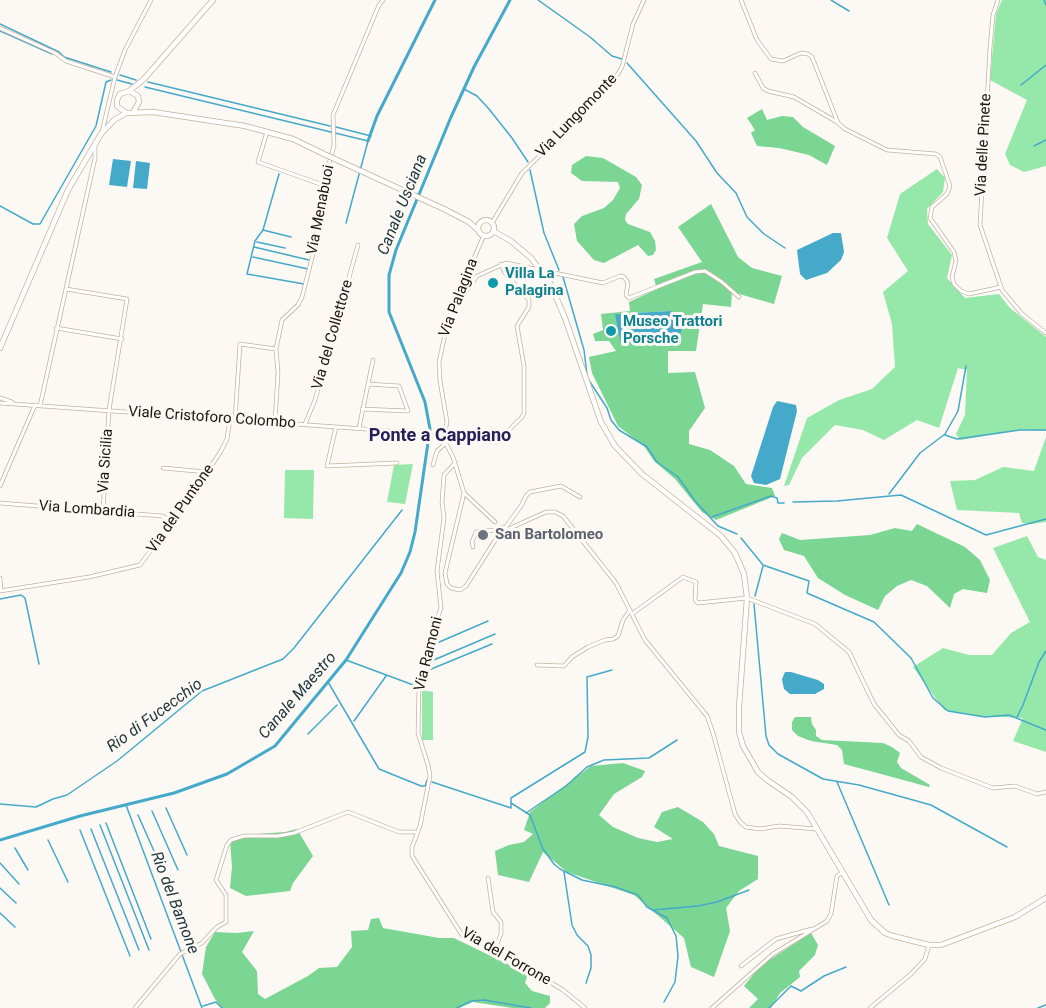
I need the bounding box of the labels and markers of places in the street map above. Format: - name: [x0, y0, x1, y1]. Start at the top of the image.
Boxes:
- place label: Villa La Palagina: [505, 265, 564, 300]
- marker: Villa La Palagina: [486, 276, 500, 290]
- place label: Museo Trattori Porsche: [623, 313, 722, 348]
- marker: Museo Trattori Porsche: [604, 324, 618, 338]
- place label: San Bartolomeo: [495, 526, 603, 544]
- marker: San Bartolomeo: [476, 528, 490, 542]

